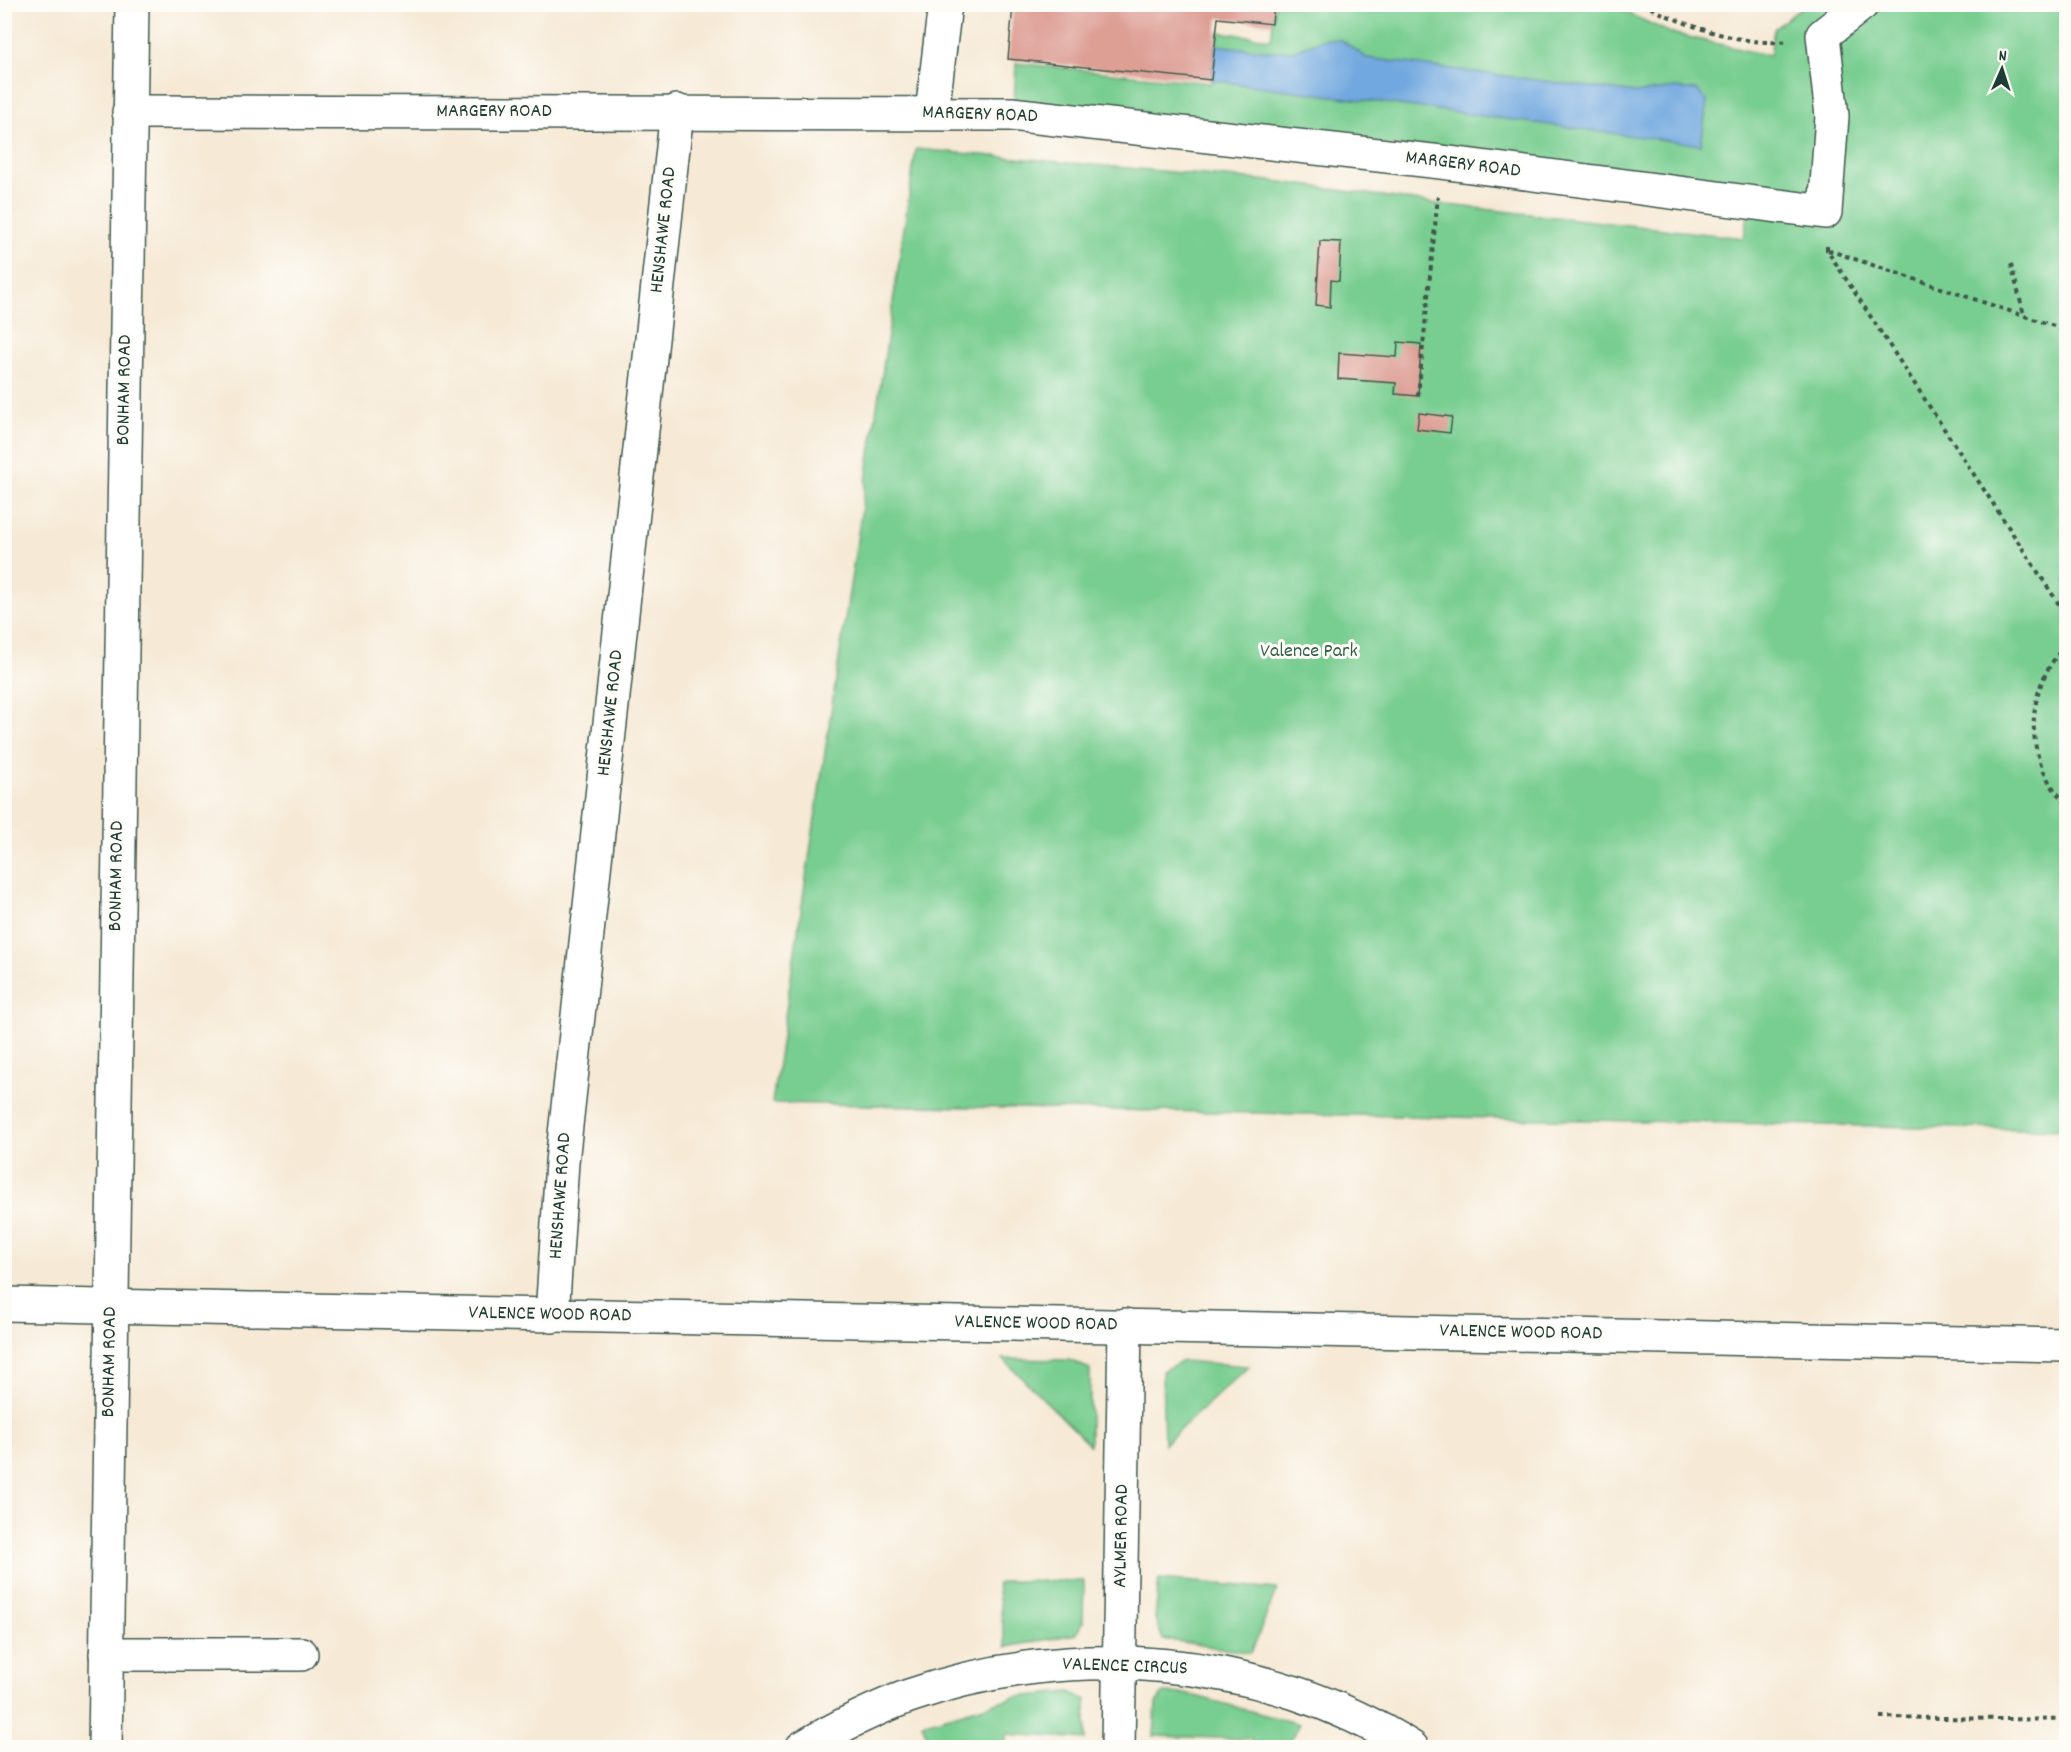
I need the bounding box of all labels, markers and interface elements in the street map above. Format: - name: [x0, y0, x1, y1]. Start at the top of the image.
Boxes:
- north arrow: [1972, 39, 2032, 99]
- text: N: [1998, 45, 2007, 68]
- street label: MARGERY ROAD: [436, 98, 552, 126]
- street label: MARGERY ROAD: [922, 99, 1038, 131]
- street label: MARGERY ROAD: [1404, 144, 1522, 186]
- street label: HENSHAWE ROAD: [643, 165, 685, 295]
- street label: BONHAM ROAD: [110, 334, 140, 446]
- park label: Valence Park: [1260, 638, 1358, 666]
- street label: HENSHAWE ROAD: [590, 648, 632, 778]
- street label: BONHAM ROAD: [102, 820, 132, 932]
- street label: HENSHAWE ROAD: [543, 1132, 579, 1260]
- street label: VALENCE WOOD ROAD: [468, 1300, 632, 1330]
- street label: BONHAM ROAD: [95, 1306, 125, 1418]
- street label: VALENCE WOOD ROAD: [954, 1309, 1118, 1339]
- street label: VALENCE WOOD ROAD: [1439, 1318, 1603, 1348]
- street label: AYLMER ROAD: [1107, 1484, 1137, 1588]
- street label: VALENCE CIRCUS: [1062, 1651, 1188, 1683]

